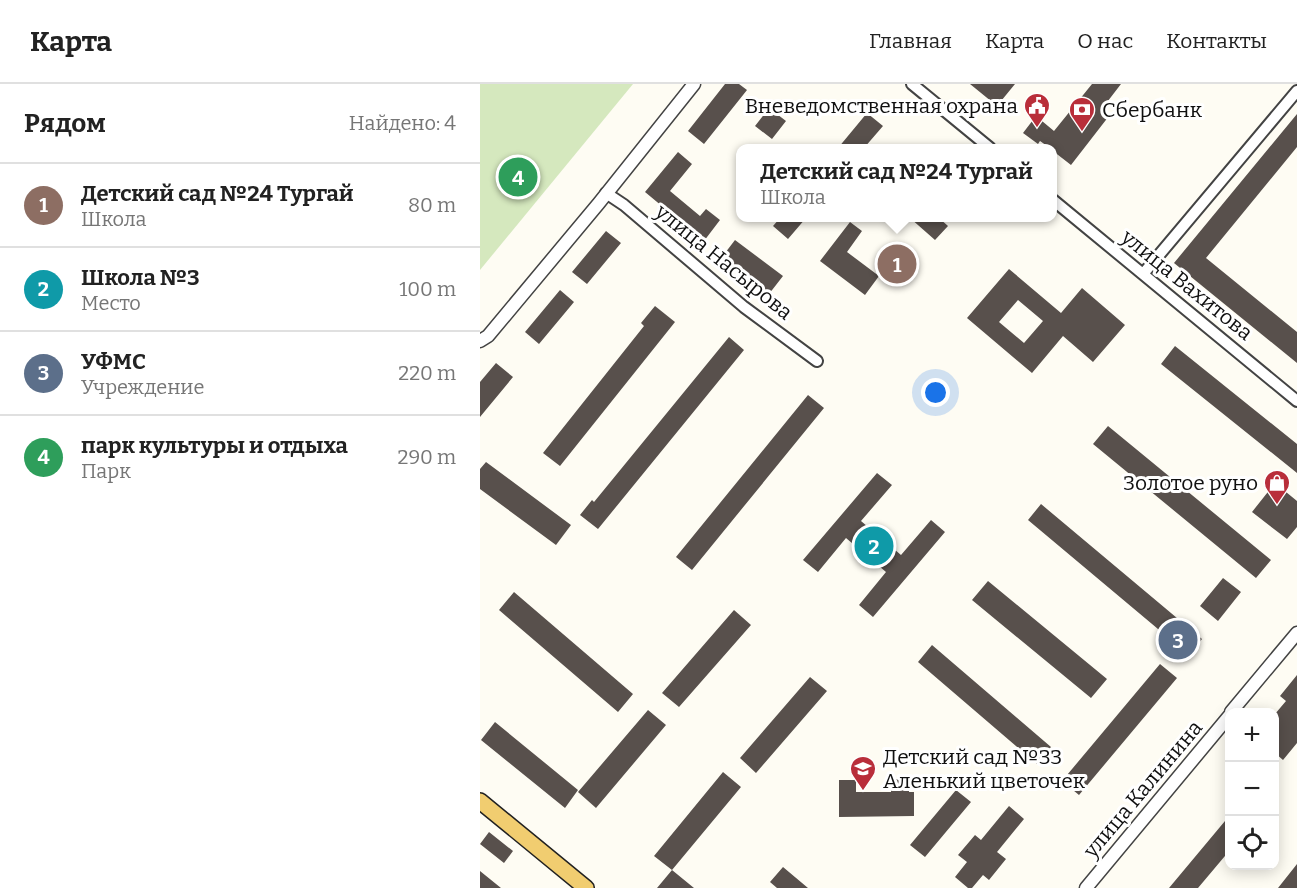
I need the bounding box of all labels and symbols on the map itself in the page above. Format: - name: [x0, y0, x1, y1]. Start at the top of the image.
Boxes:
- public building icon: Вневедомственная охрана: [1022, 91, 1052, 129]
- place label: Вневедомственная охрана: [745, 93, 1018, 119]
- bank icon: Сбербанк: [1067, 95, 1097, 133]
- place label: Сбербанк: [1102, 97, 1203, 123]
- pin: 4: [498, 154, 537, 200]
- street label: улица Насырова: [649, 198, 798, 326]
- street label: улица Вахитова: [1115, 223, 1258, 346]
- pin: 1: [878, 242, 916, 286]
- your location: [921, 378, 950, 407]
- shop icon: Золотое руно: [1262, 468, 1292, 506]
- place label: Золотое руно: [1123, 470, 1258, 496]
- pin: 2: [854, 524, 894, 568]
- pin: 3: [1158, 618, 1198, 662]
- street label: улица Калинина: [1077, 715, 1208, 864]
- place label: Детский сад №33 Аленький цветочек: [883, 744, 1086, 794]
- school or university icon: Детский сад №33 Аленький цветочек: [848, 754, 878, 792]

